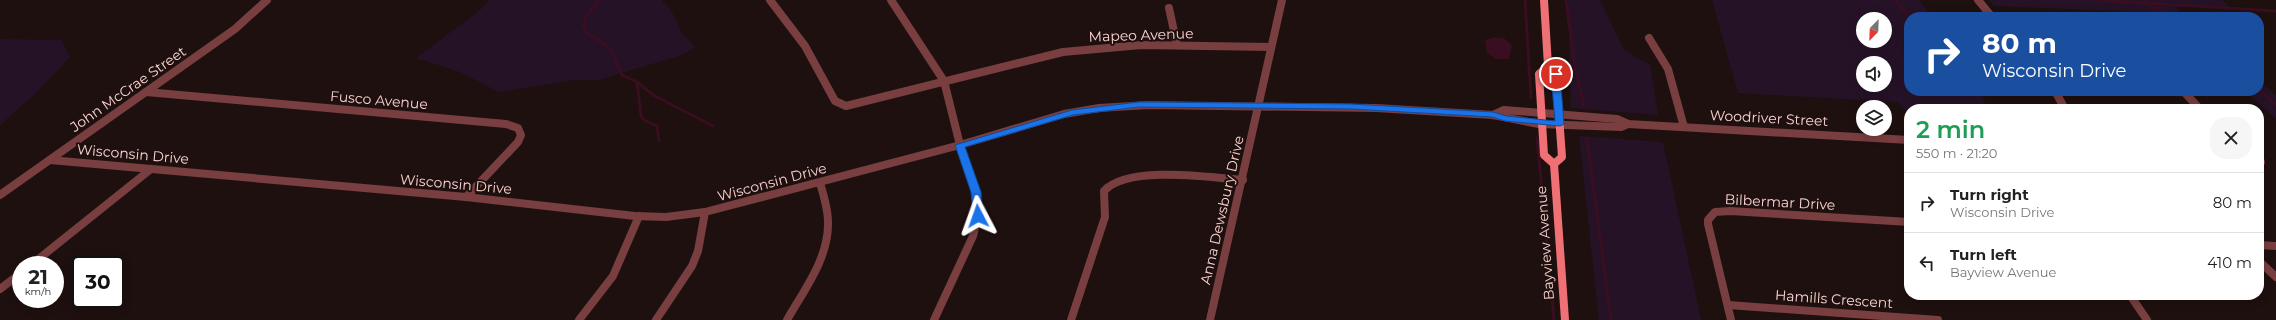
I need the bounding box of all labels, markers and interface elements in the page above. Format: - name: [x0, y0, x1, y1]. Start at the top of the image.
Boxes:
- north arrow: [1856, 12, 1892, 48]
- map controls: [1856, 12, 1892, 136]
- street label: Mapeo Avenue: [1088, 24, 1194, 46]
- text: 80 m: [1982, 26, 2057, 60]
- icon: right: [1916, 28, 1968, 80]
- street label: John McCrae Street: [66, 42, 190, 136]
- button: sound: [1856, 56, 1892, 92]
- pin: [1539, 57, 1573, 91]
- text: Wisconsin Drive: [1982, 60, 2126, 82]
- icon: arrive: [1545, 63, 1567, 85]
- street label: Fusco Avenue: [329, 87, 429, 113]
- button: layers: [1856, 100, 1892, 136]
- street label: Woodriver Street: [1709, 106, 1829, 130]
- text: 2 min: [1916, 115, 1985, 144]
- button: close: [2210, 117, 2252, 159]
- street label: Anna Dewsbury Drive: [1196, 134, 1248, 286]
- street label: Wisconsin Drive: [76, 140, 190, 168]
- text: 550 m · 21:20: [1916, 145, 1997, 161]
- street label: Wisconsin Drive: [715, 159, 829, 205]
- street label: Wisconsin Drive: [399, 170, 513, 198]
- street label: Bayview Avenue: [1532, 185, 1558, 301]
- text: Turn right: [1950, 185, 2029, 204]
- street label: Bilbermar Drive: [1724, 190, 1836, 214]
- icon: right: [1916, 192, 1938, 214]
- text: 80 m: [2213, 193, 2252, 212]
- position arrow: [957, 195, 999, 237]
- text: Wisconsin Drive: [1950, 204, 2054, 220]
- text: Turn left: [1950, 245, 2017, 264]
- icon: left: [1916, 252, 1938, 274]
- text: 410 m: [2207, 253, 2252, 272]
- speed limit sign: 30: [72, 256, 124, 308]
- text: Bayview Avenue: [1950, 264, 2056, 280]
- text: 21: [28, 265, 48, 289]
- text: km/h: [25, 285, 51, 298]
- street label: Hamills Crescent: [1774, 286, 1894, 312]

